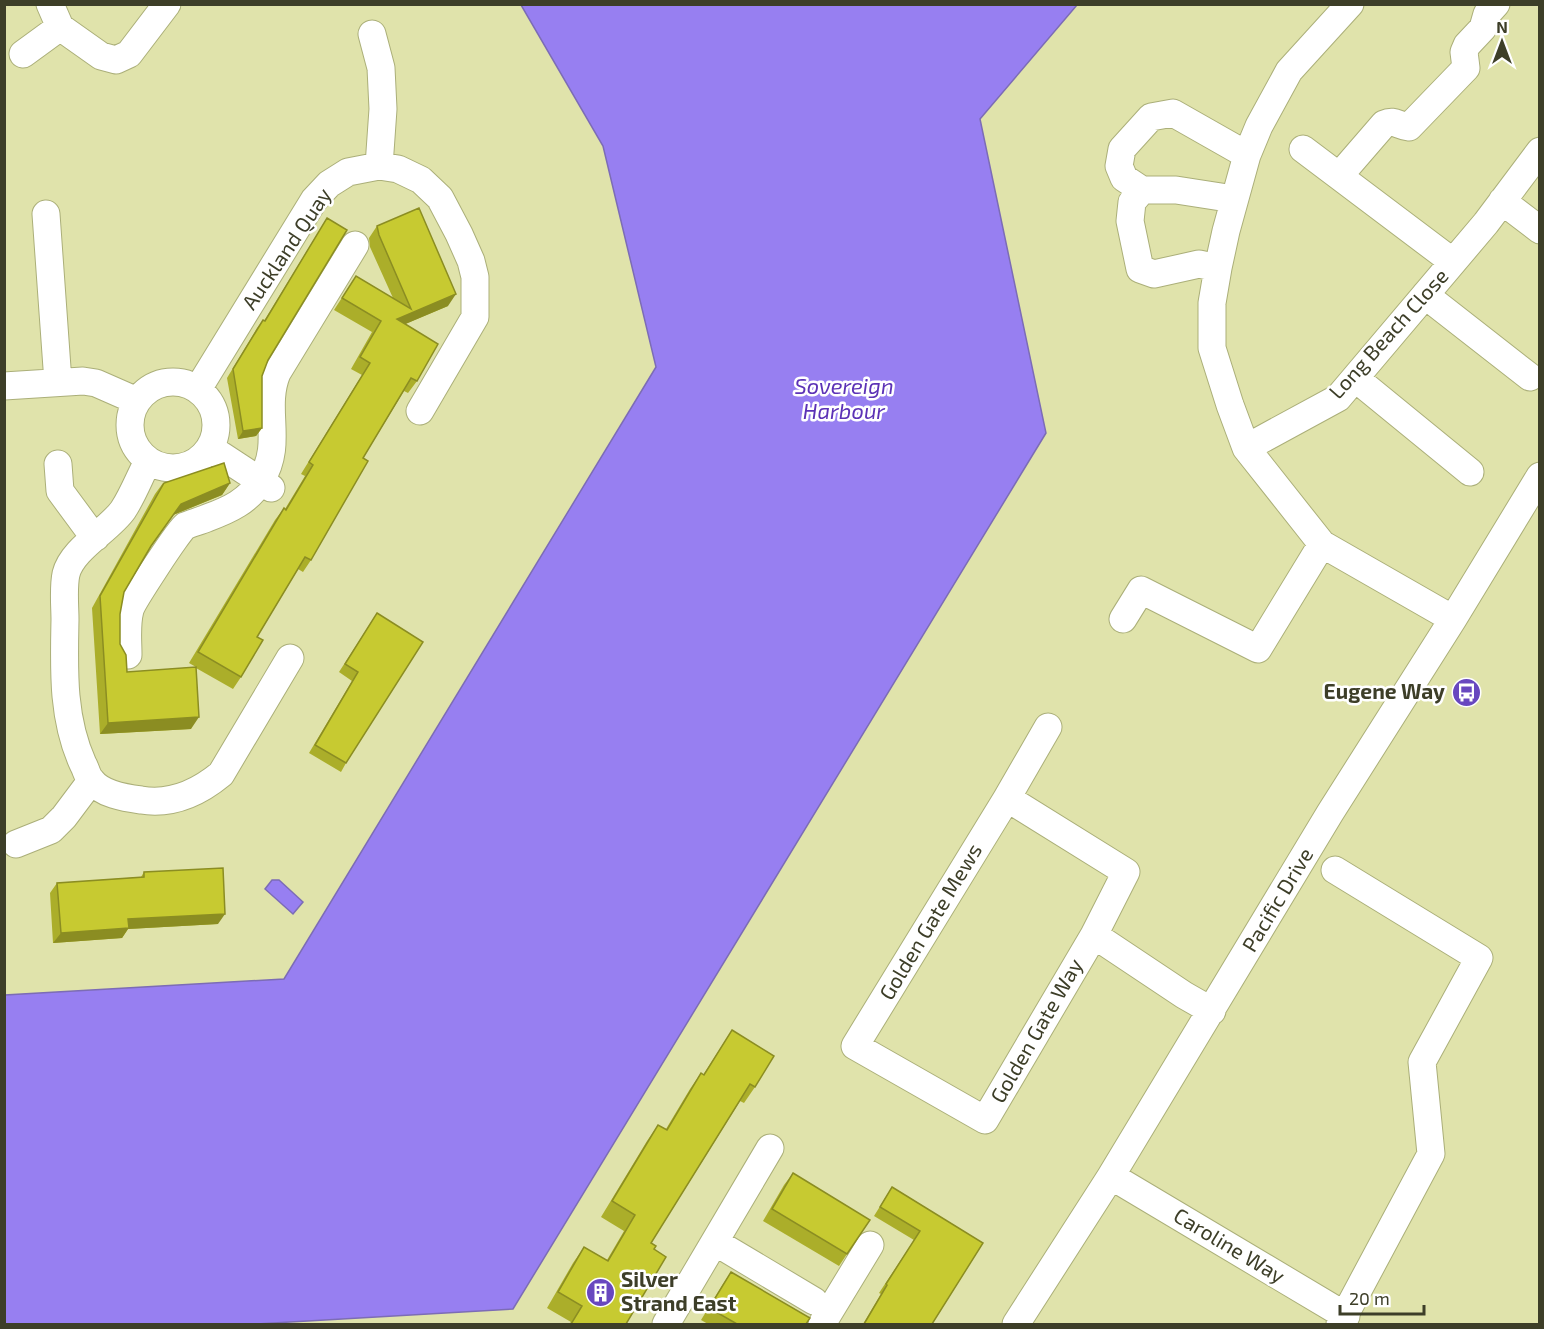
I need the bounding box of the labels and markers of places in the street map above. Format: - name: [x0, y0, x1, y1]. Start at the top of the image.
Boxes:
- bus stop icon: Eugene Way: [1450, 676, 1482, 708]
- place label: Eugene Way: [1324, 678, 1445, 704]
- place label: Silver Strand East: [621, 1266, 737, 1315]
- building icon: Silver Strand East: [584, 1276, 616, 1308]

